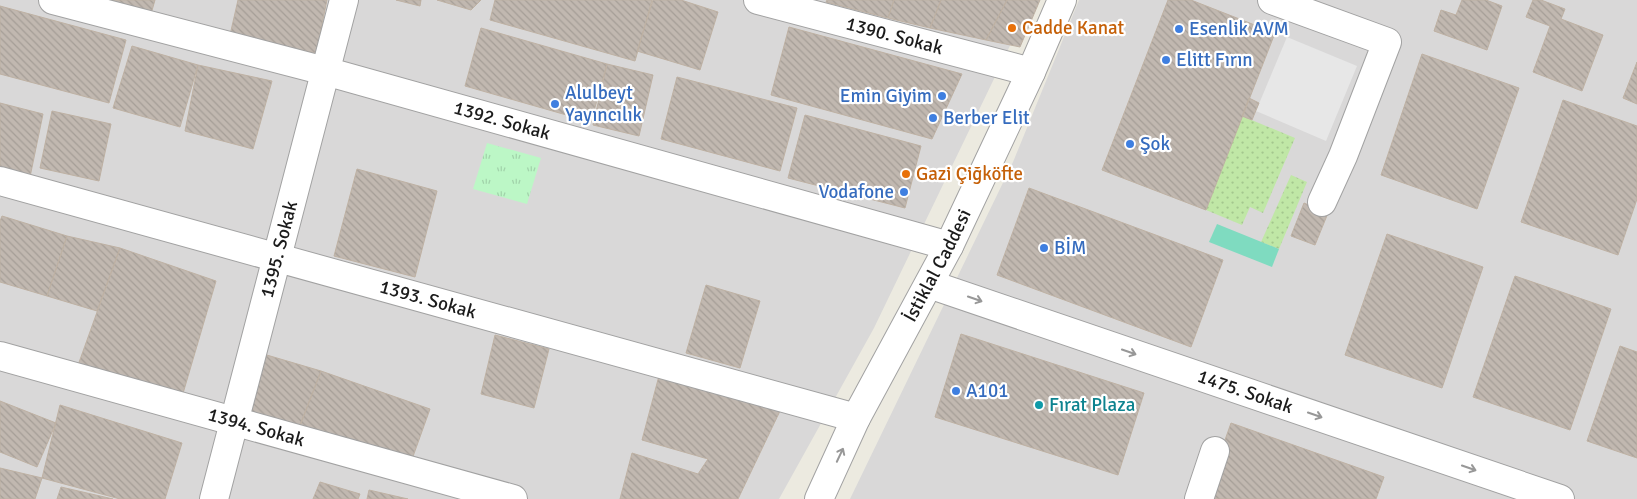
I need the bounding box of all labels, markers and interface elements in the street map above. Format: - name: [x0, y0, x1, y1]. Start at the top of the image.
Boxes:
- street label: 1390. Sokak: [843, 12, 946, 60]
- place label: Cadde Kanat: [1022, 16, 1124, 40]
- place label: Esenlik AVM: [1189, 17, 1289, 41]
- marker: Cadde Kanat: [1006, 22, 1018, 34]
- marker: Esenlik AVM: [1173, 23, 1185, 35]
- place label: Elitt Fırın: [1176, 48, 1253, 72]
- marker: Elitt Fırın: [1160, 54, 1172, 66]
- place label: Alulbeyt Yayıncılık: [565, 81, 643, 127]
- place label: Emin Giyim: [840, 84, 932, 108]
- marker: Emin Giyim: [936, 90, 948, 102]
- street label: 1392. Sokak: [451, 96, 554, 146]
- marker: Alulbeyt Yayıncılık: [549, 98, 561, 110]
- place label: Berber Elit: [943, 106, 1030, 130]
- marker: Berber Elit: [927, 112, 939, 124]
- place label: Şok: [1140, 132, 1170, 156]
- marker: Şok: [1124, 138, 1136, 150]
- place label: Gazi Çiğköfte: [916, 162, 1023, 186]
- marker: Gazi Çiğköfte: [900, 168, 912, 180]
- place label: Vodafone: [819, 180, 894, 204]
- marker: Vodafone: [898, 186, 910, 198]
- street label: 1395. Sokak: [255, 198, 303, 300]
- street label: İstiklal Caddesi: [898, 205, 977, 326]
- place label: BİM: [1054, 236, 1086, 260]
- marker: BİM: [1038, 242, 1050, 254]
- street label: 1393. Sokak: [377, 275, 479, 324]
- one-way arrow: [966, 295, 982, 304]
- one-way arrow: [1120, 348, 1136, 357]
- street label: 1475. Sokak: [1194, 364, 1297, 419]
- place label: A101: [966, 379, 1008, 403]
- marker: A101: [950, 385, 962, 397]
- place label: Fırat Plaza: [1049, 393, 1135, 417]
- marker: Fırat Plaza: [1033, 399, 1045, 411]
- street label: 1394. Sokak: [205, 403, 308, 452]
- one-way arrow: [1307, 411, 1323, 421]
- one-way arrow: [835, 448, 845, 463]
- one-way arrow: [1461, 464, 1477, 473]

